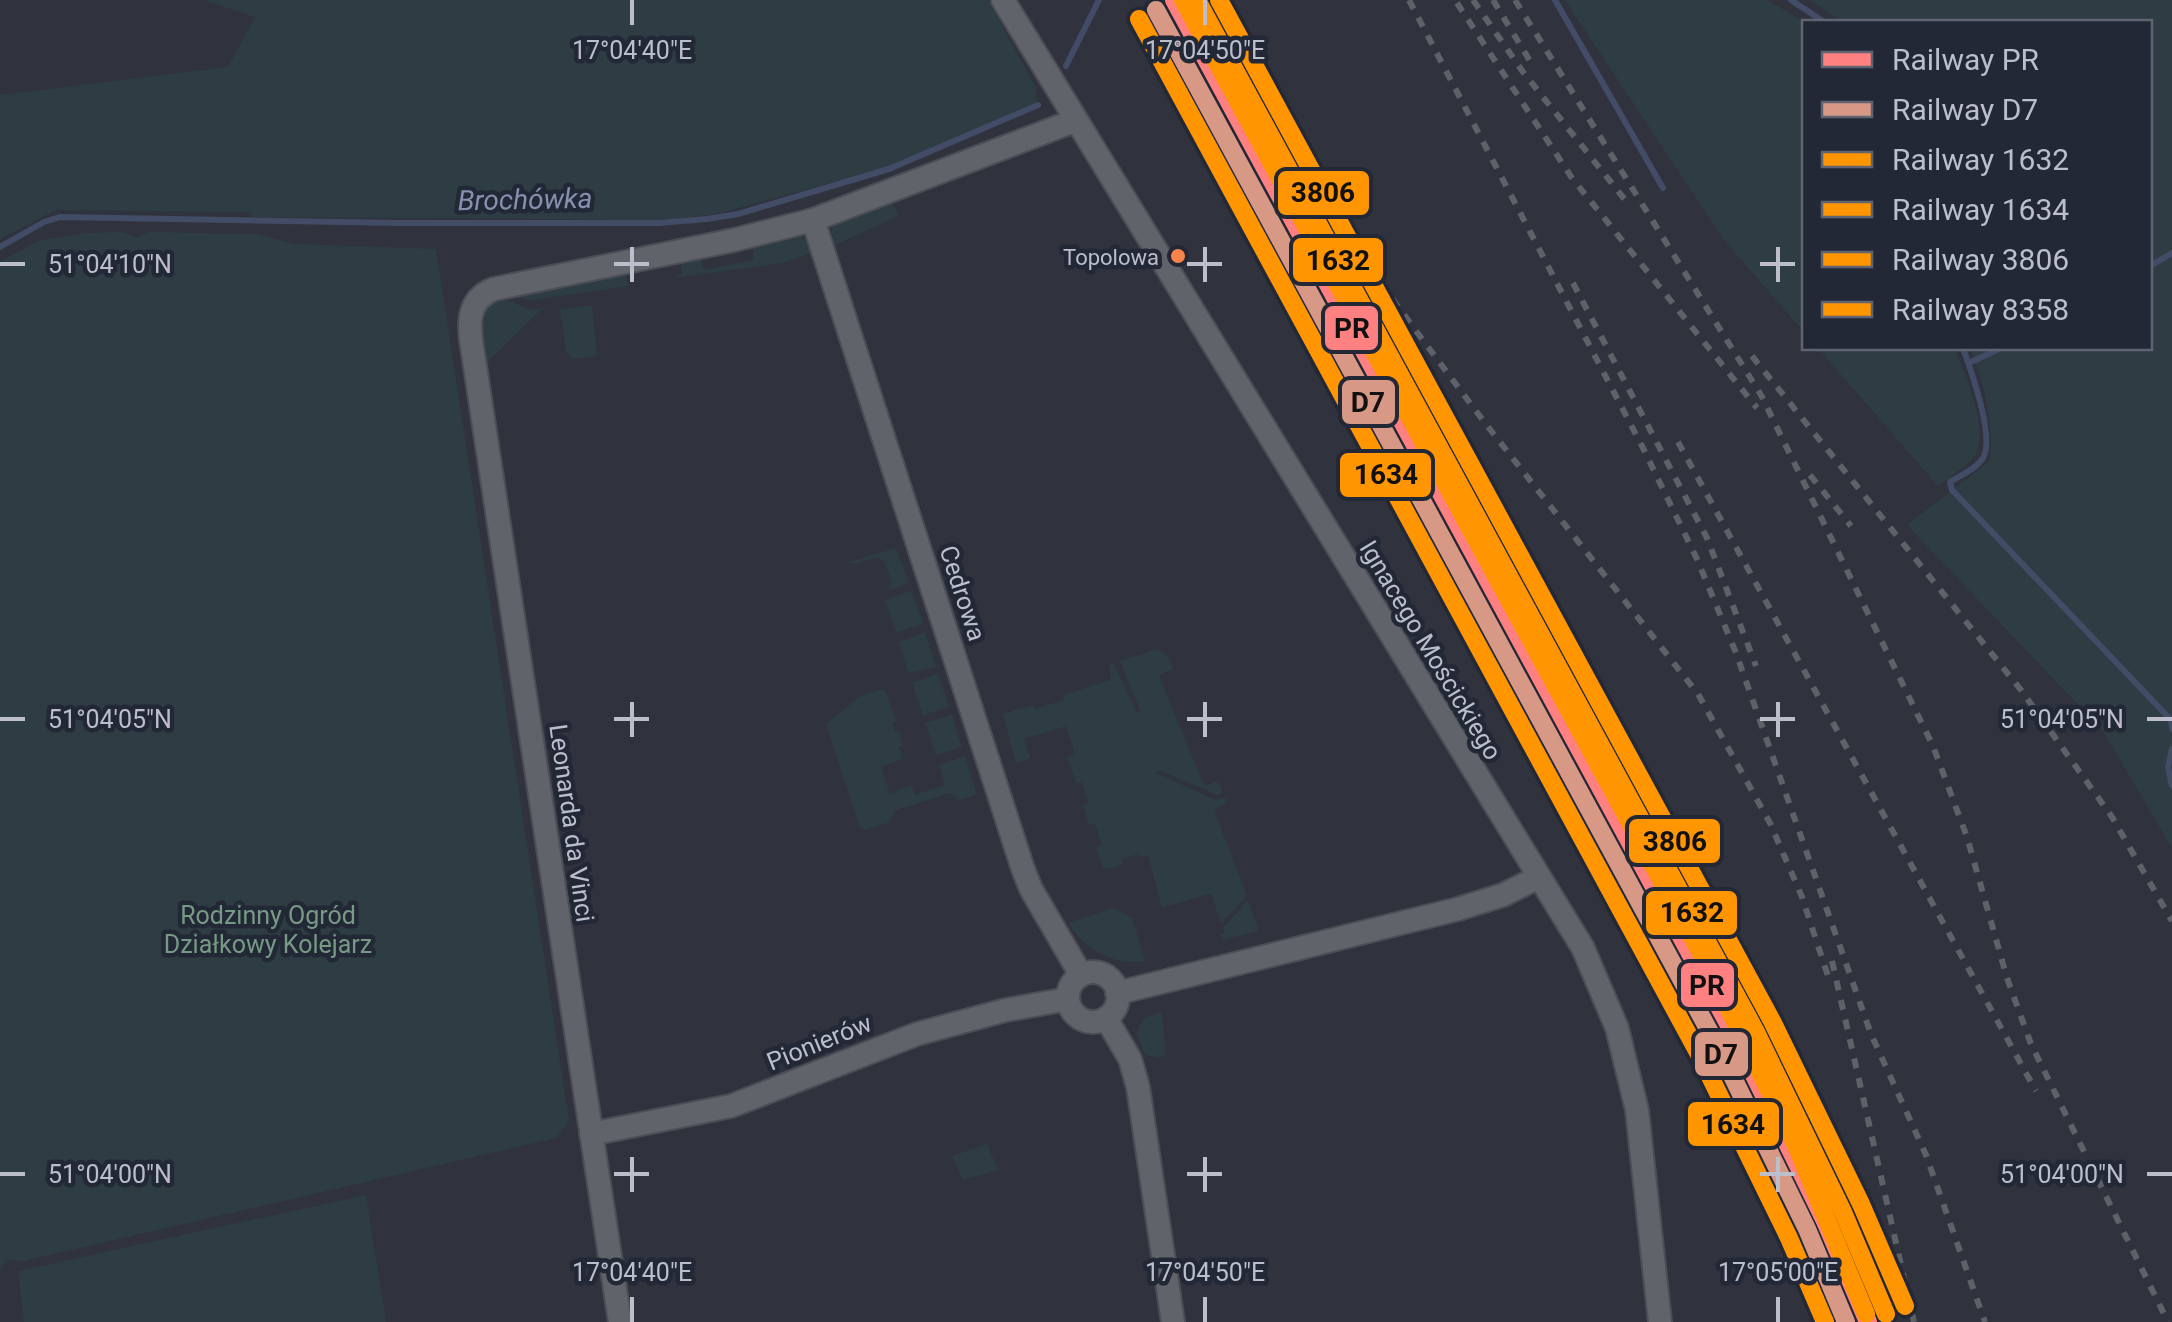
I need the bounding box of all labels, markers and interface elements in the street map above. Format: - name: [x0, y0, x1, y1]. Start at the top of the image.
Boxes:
- legend: [1802, 20, 2152, 350]
- text: 17°04'40"E: [572, 36, 692, 65]
- text: 17°04'50"E: [1145, 36, 1265, 65]
- text: Railway PR: [1892, 42, 2039, 77]
- text: Railway D7: [1892, 92, 2038, 127]
- text: Railway 1632: [1892, 142, 2069, 177]
- line badge: 3806: [1276, 169, 1371, 217]
- text: 3806: [1291, 176, 1355, 209]
- water label: Brochówka: [457, 182, 593, 217]
- text: Railway 1634: [1892, 192, 2069, 227]
- line badge: 1632: [1291, 236, 1385, 284]
- text: Railway 3806: [1892, 242, 2069, 277]
- text: 1632: [1306, 244, 1370, 277]
- place label: Topolowa: [1063, 245, 1159, 270]
- marker: Topolowa: [1168, 246, 1188, 266]
- text: 51°04'10"N: [48, 250, 172, 279]
- text: Railway 8358: [1892, 292, 2069, 327]
- line badge: PR: [1323, 304, 1380, 352]
- text: PR: [1334, 312, 1370, 345]
- line badge: D7: [1340, 378, 1397, 426]
- text: D7: [1351, 386, 1385, 419]
- line badge: 1634: [1338, 451, 1433, 499]
- text: 1634: [1354, 458, 1418, 491]
- street label: Ignacego Mościckiego: [1354, 535, 1508, 765]
- street label: Cedrowa: [934, 542, 992, 644]
- text: 51°04'05"N: [48, 705, 172, 734]
- text: 51°04'05"N: [2000, 705, 2124, 734]
- street label: Leonarda da Vinci: [543, 722, 600, 924]
- line badge: 3806: [1627, 817, 1722, 865]
- text: 3806: [1643, 825, 1707, 858]
- line badge: 1632: [1644, 889, 1739, 937]
- text: 1632: [1660, 896, 1724, 929]
- park label: Rodzinny Ogród Działkowy Kolejarz: [164, 901, 372, 959]
- line badge: PR: [1679, 961, 1736, 1009]
- text: PR: [1689, 969, 1725, 1002]
- street label: Pionierów: [763, 1008, 876, 1077]
- line badge: D7: [1693, 1030, 1750, 1078]
- text: D7: [1704, 1038, 1738, 1071]
- line badge: 1634: [1686, 1100, 1781, 1148]
- text: 1634: [1701, 1108, 1765, 1141]
- text: 51°04'00"N: [48, 1160, 172, 1189]
- text: 51°04'00"N: [2000, 1160, 2124, 1189]
- text: 17°04'40"E: [572, 1258, 692, 1287]
- text: 17°04'50"E: [1145, 1258, 1265, 1287]
- text: 17°05'00"E: [1718, 1258, 1838, 1287]

